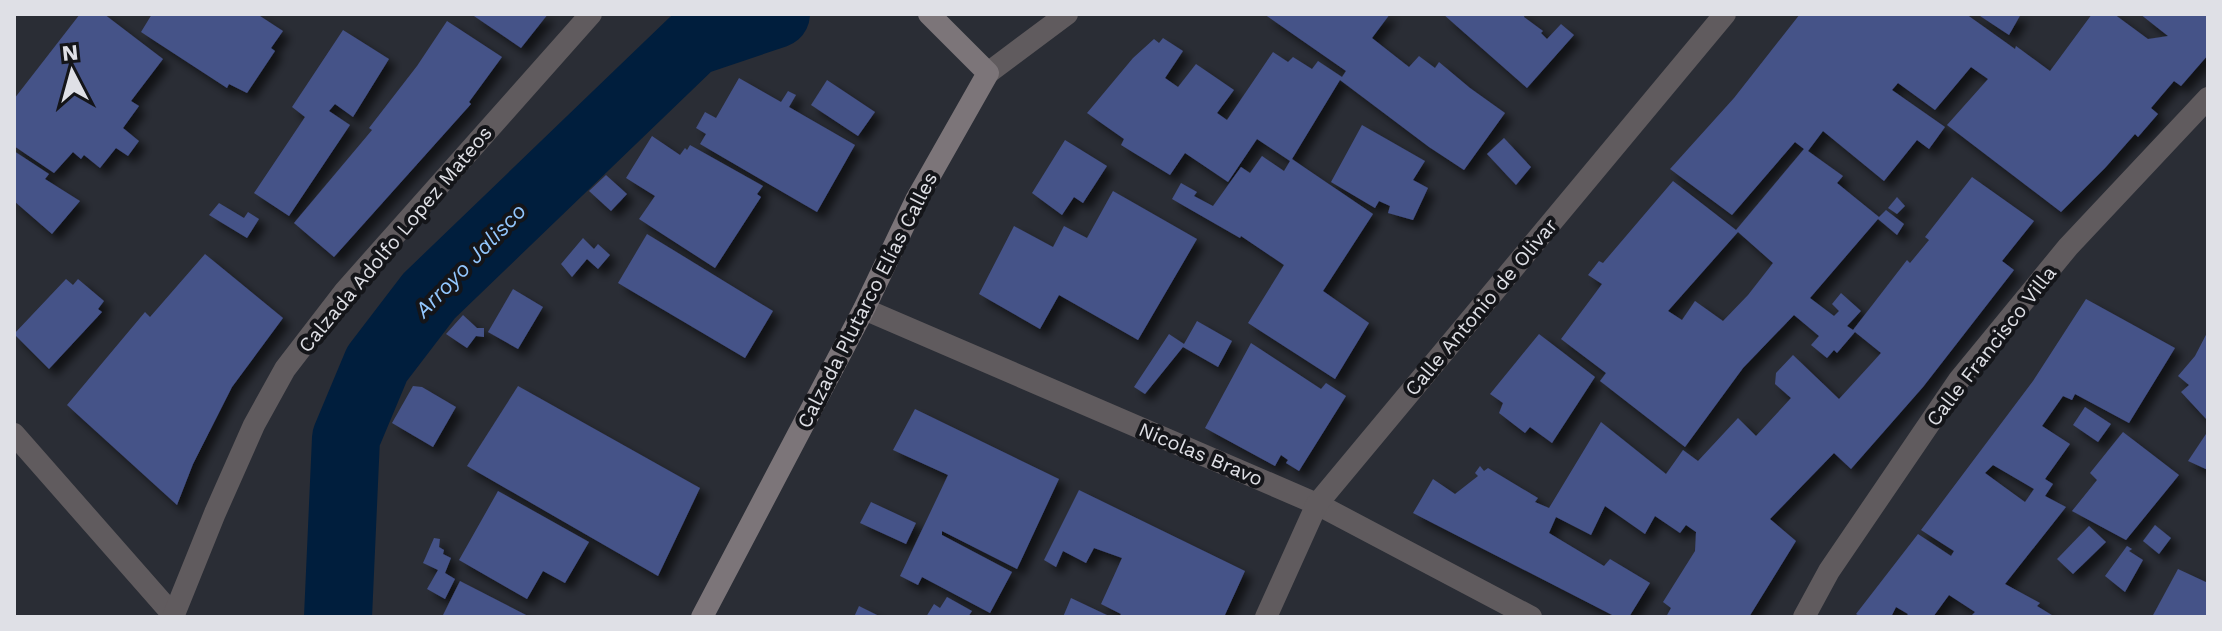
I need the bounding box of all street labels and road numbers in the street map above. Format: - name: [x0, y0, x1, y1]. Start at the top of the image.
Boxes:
- street label: Calzada Adolfo Lopez Mateos: [293, 121, 497, 357]
- street label: Calzada Plutarco Elías Calles: [792, 168, 942, 432]
- street label: Calle Antonio de Olivar: [1400, 213, 1562, 401]
- street label: Calle Francisco Villa: [1921, 261, 2061, 431]
- street label: Nicolas Bravo: [1135, 417, 1267, 491]

